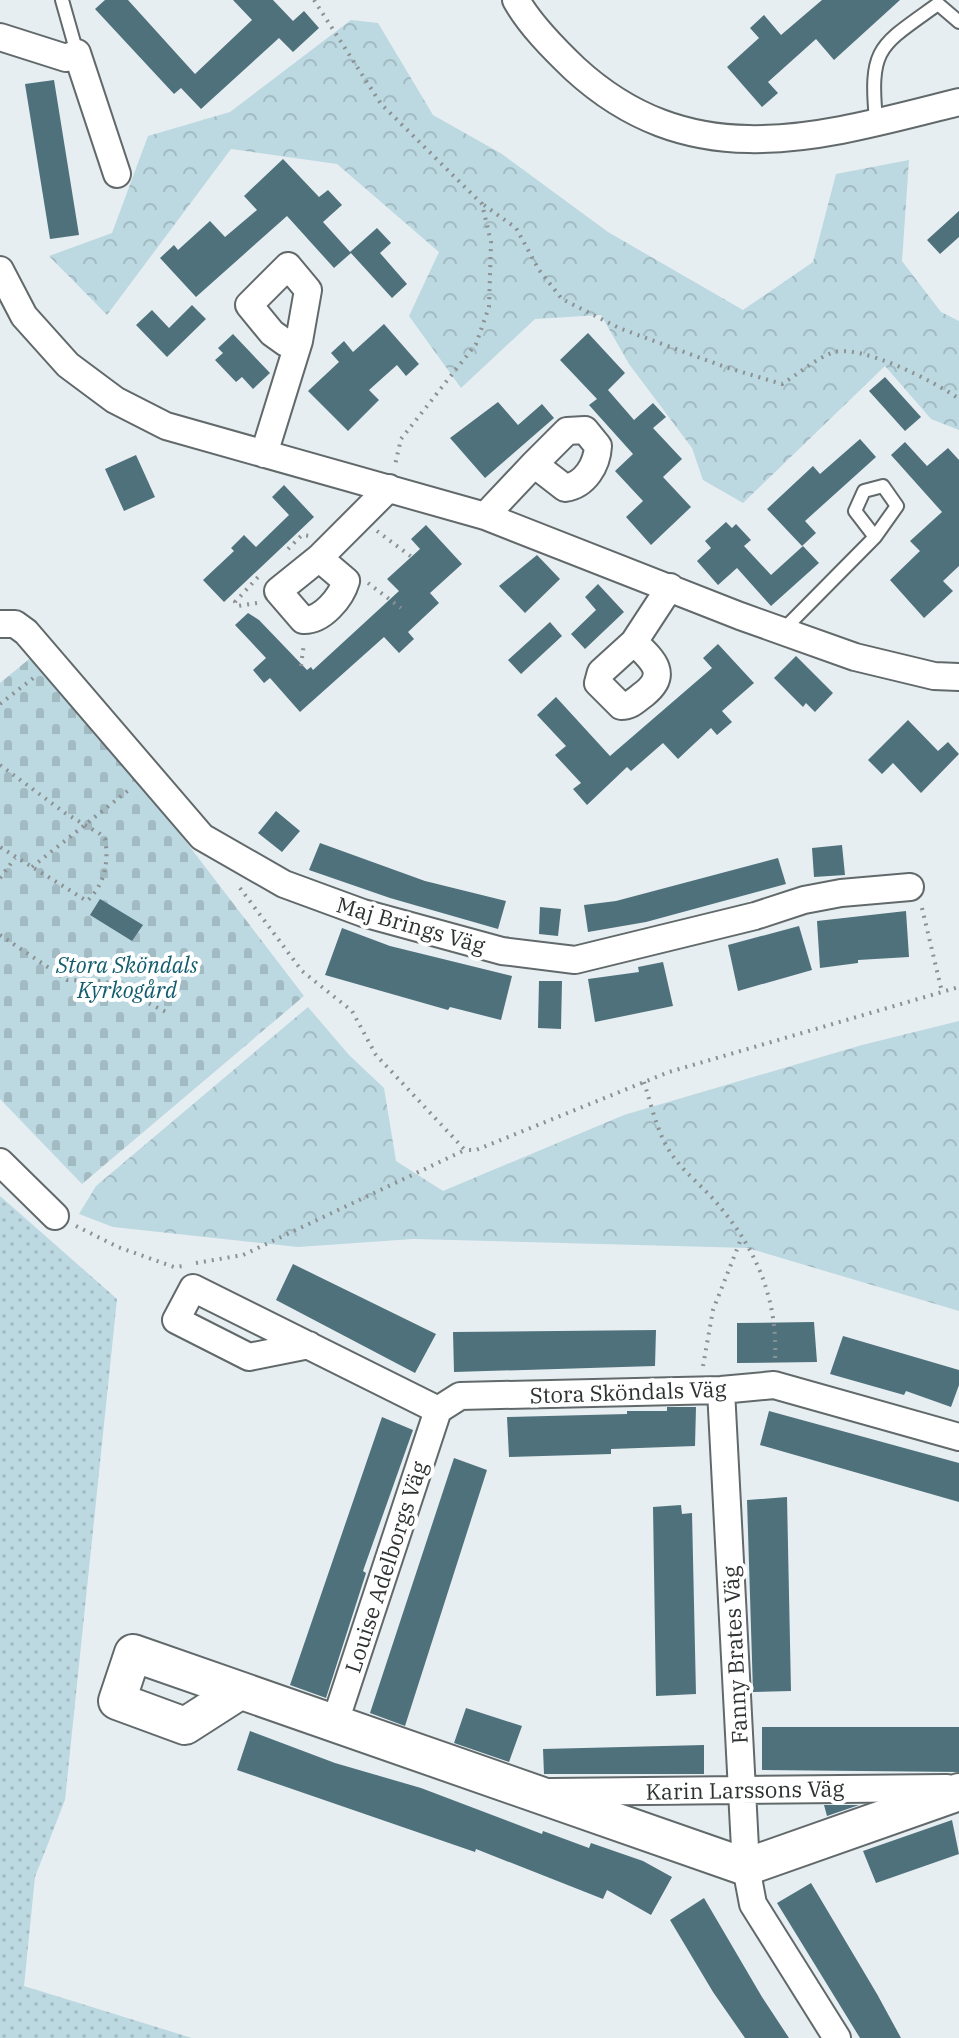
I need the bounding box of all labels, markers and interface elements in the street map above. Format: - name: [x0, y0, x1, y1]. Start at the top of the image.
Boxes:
- street label: Maj Brings Väg: [333, 889, 489, 960]
- park label: Stora Sköndals Kyrkogård: [55, 950, 199, 1004]
- street label: Stora Sköndals Väg: [529, 1374, 727, 1409]
- street label: Louise Adelborgs Väg: [338, 1457, 433, 1676]
- street label: Fanny Brates Väg: [715, 1565, 754, 1745]
- street label: Karin Larssons Väg: [645, 1773, 845, 1806]

